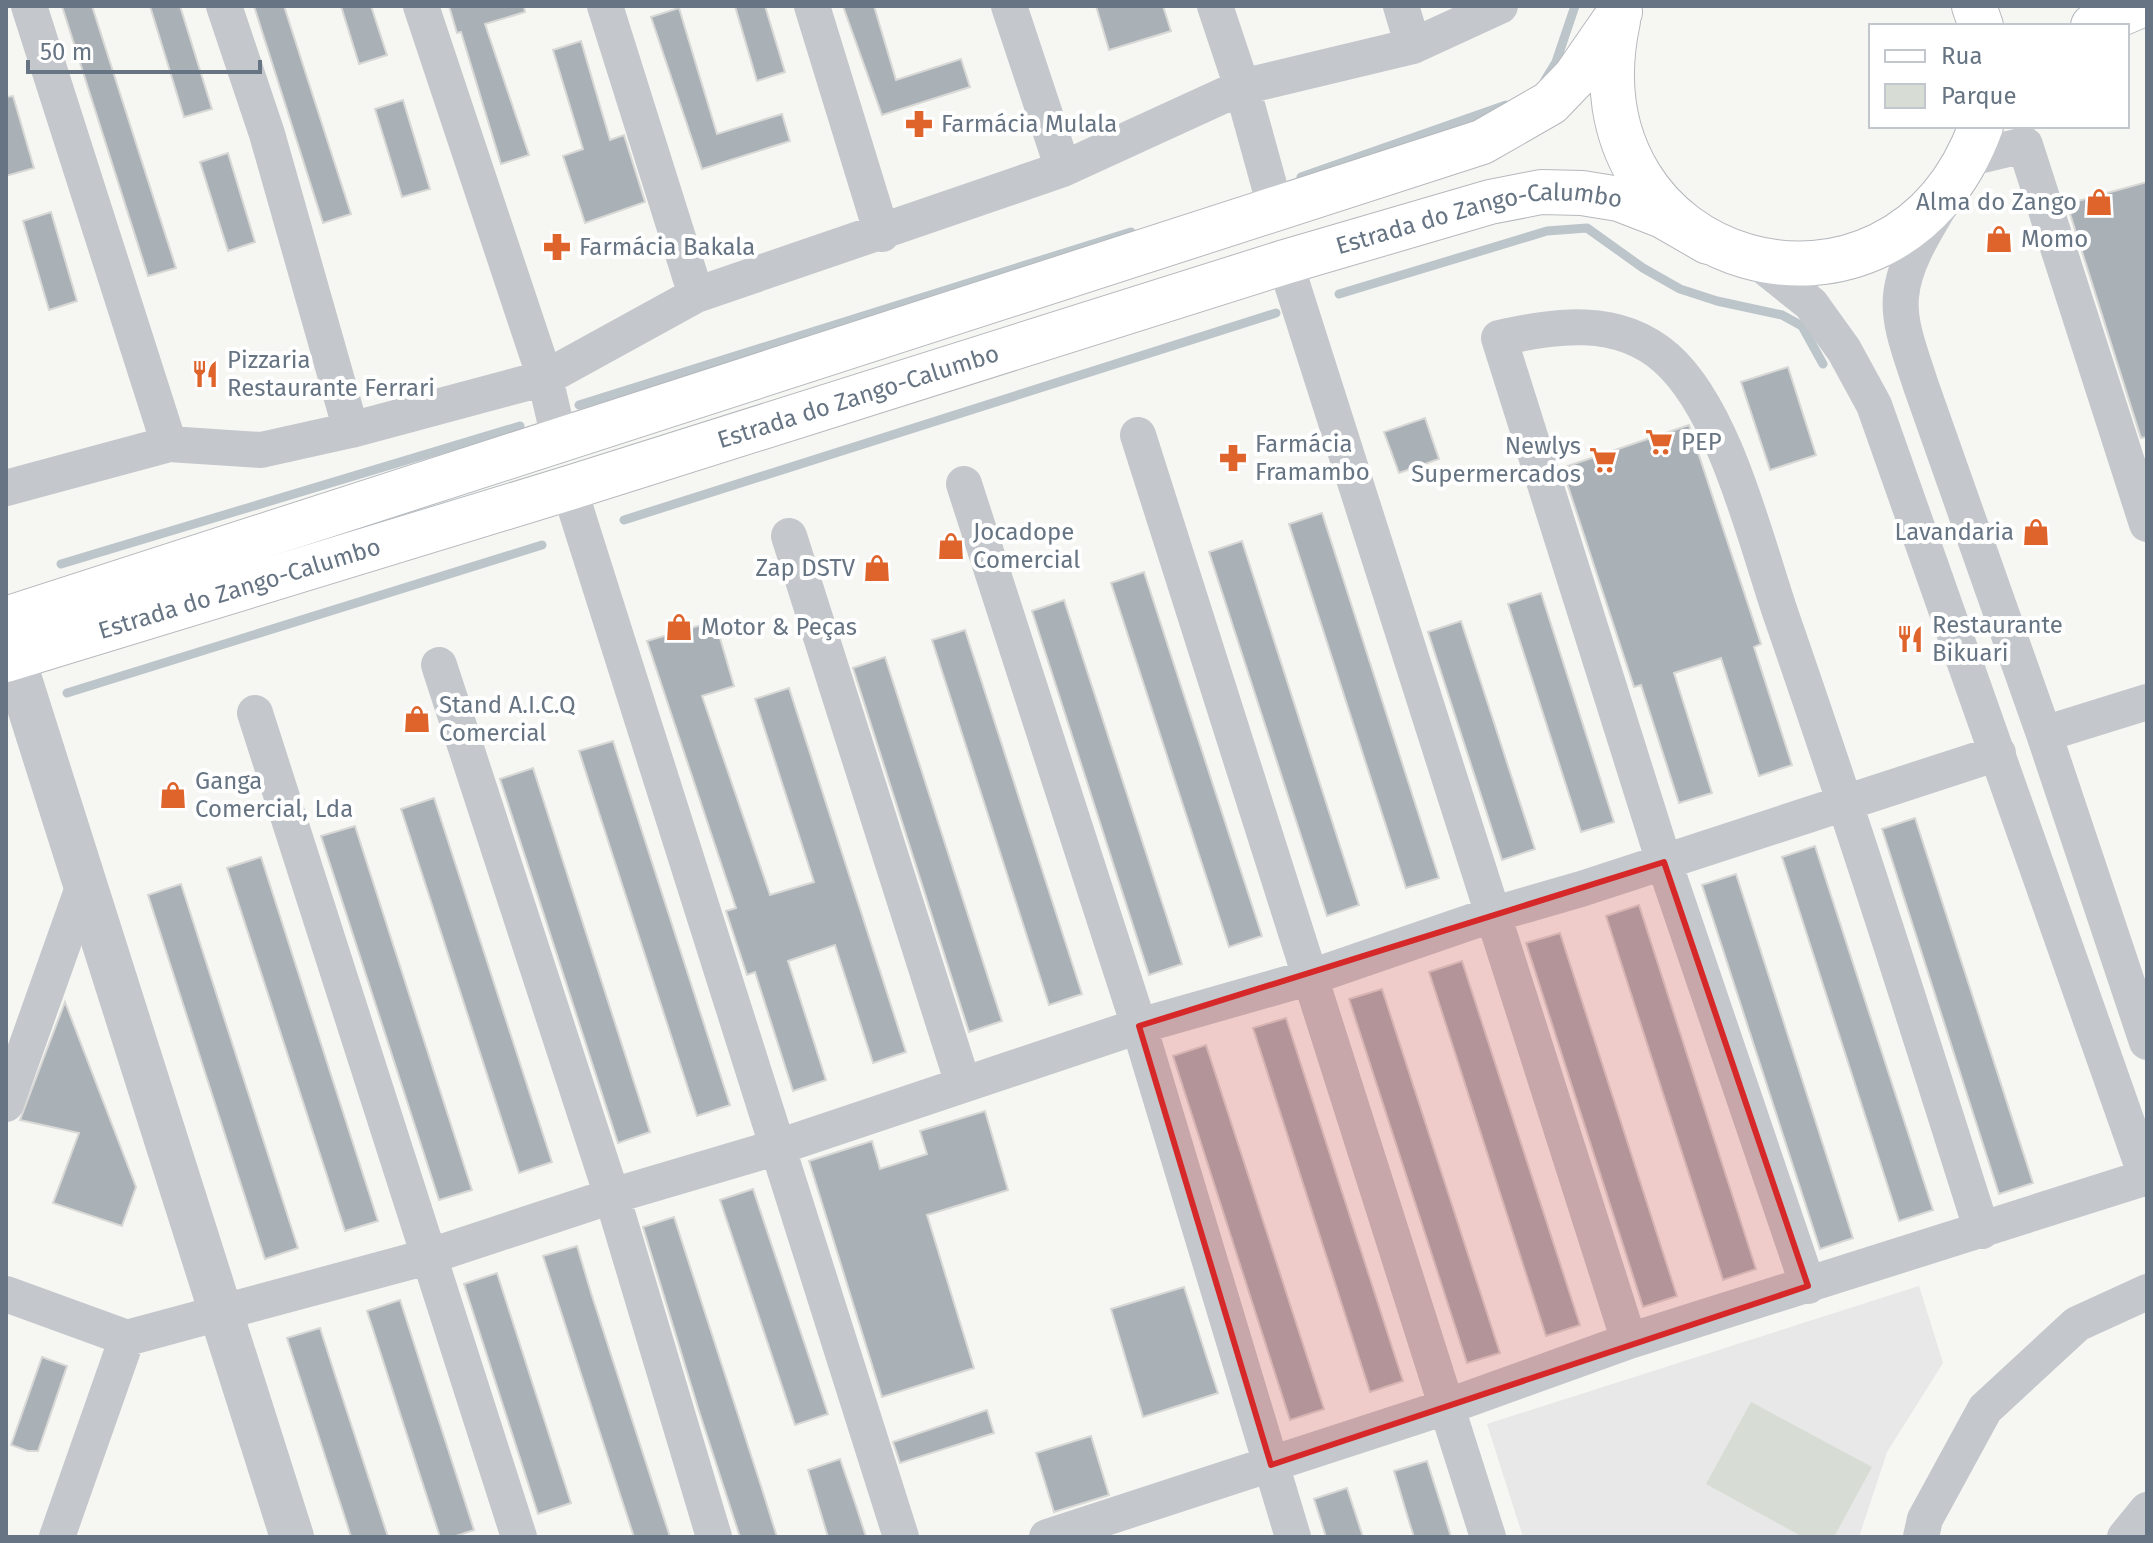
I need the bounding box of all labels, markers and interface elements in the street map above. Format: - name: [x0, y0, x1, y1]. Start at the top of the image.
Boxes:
- scale bar: [28, 24, 260, 74]
- legend: [1869, 24, 2129, 128]
- text: 50 m: [40, 38, 92, 66]
- text: Rua: [1941, 42, 1983, 70]
- text: Parque: [1941, 82, 2017, 110]
- pharmacy icon: Farmácia Mulala: [904, 109, 934, 139]
- place label: Farmácia Mulala: [941, 110, 1117, 138]
- street label: Estrada do Zango-Calumbo: [1333, 178, 1624, 260]
- shop icon: Alma do Zango: [2084, 187, 2114, 217]
- place label: Alma do Zango: [1916, 188, 2077, 216]
- shop icon: Momo: [1984, 224, 2014, 254]
- place label: Momo: [2021, 225, 2088, 253]
- pharmacy icon: Farmácia Bakala: [542, 232, 572, 262]
- place label: Farmácia Bakala: [579, 233, 755, 261]
- street label: Estrada do Zango-Calumbo: [714, 339, 1003, 454]
- place label: Pizzaria Restaurante Ferrari: [227, 346, 435, 402]
- restaurant icon: Pizzaria Restaurante Ferrari: [190, 359, 220, 389]
- supermarket icon: PEP: [1644, 427, 1674, 457]
- place label: PEP: [1681, 428, 1722, 456]
- place label: Farmácia Framambo: [1255, 430, 1370, 486]
- place label: Newlys Supermercados: [1411, 432, 1581, 488]
- pharmacy icon: Farmácia Framambo: [1218, 443, 1248, 473]
- supermarket icon: Newlys Supermercados: [1588, 445, 1618, 475]
- shop icon: Lavandaria: [2021, 517, 2051, 547]
- place label: Jocadope Comercial: [973, 518, 1080, 574]
- place label: Lavandaria: [1895, 518, 2014, 546]
- shop icon: Jocadope Comercial: [936, 531, 966, 561]
- street label: Estrada do Zango-Calumbo: [95, 532, 384, 645]
- shop icon: Zap DSTV: [862, 553, 892, 583]
- place label: Zap DSTV: [755, 554, 856, 582]
- place label: Restaurante Bikuari: [1932, 611, 2063, 667]
- shop icon: Motor & Peças: [664, 612, 694, 642]
- place label: Motor & Peças: [701, 613, 857, 641]
- restaurant icon: Restaurante Bikuari: [1895, 624, 1925, 654]
- place label: Stand A.I.C.Q Comercial: [439, 691, 576, 747]
- shop icon: Stand A.I.C.Q Comercial: [402, 704, 432, 734]
- place label: Ganga Comercial, Lda: [195, 767, 353, 823]
- shop icon: Ganga Comercial, Lda: [158, 780, 188, 810]

